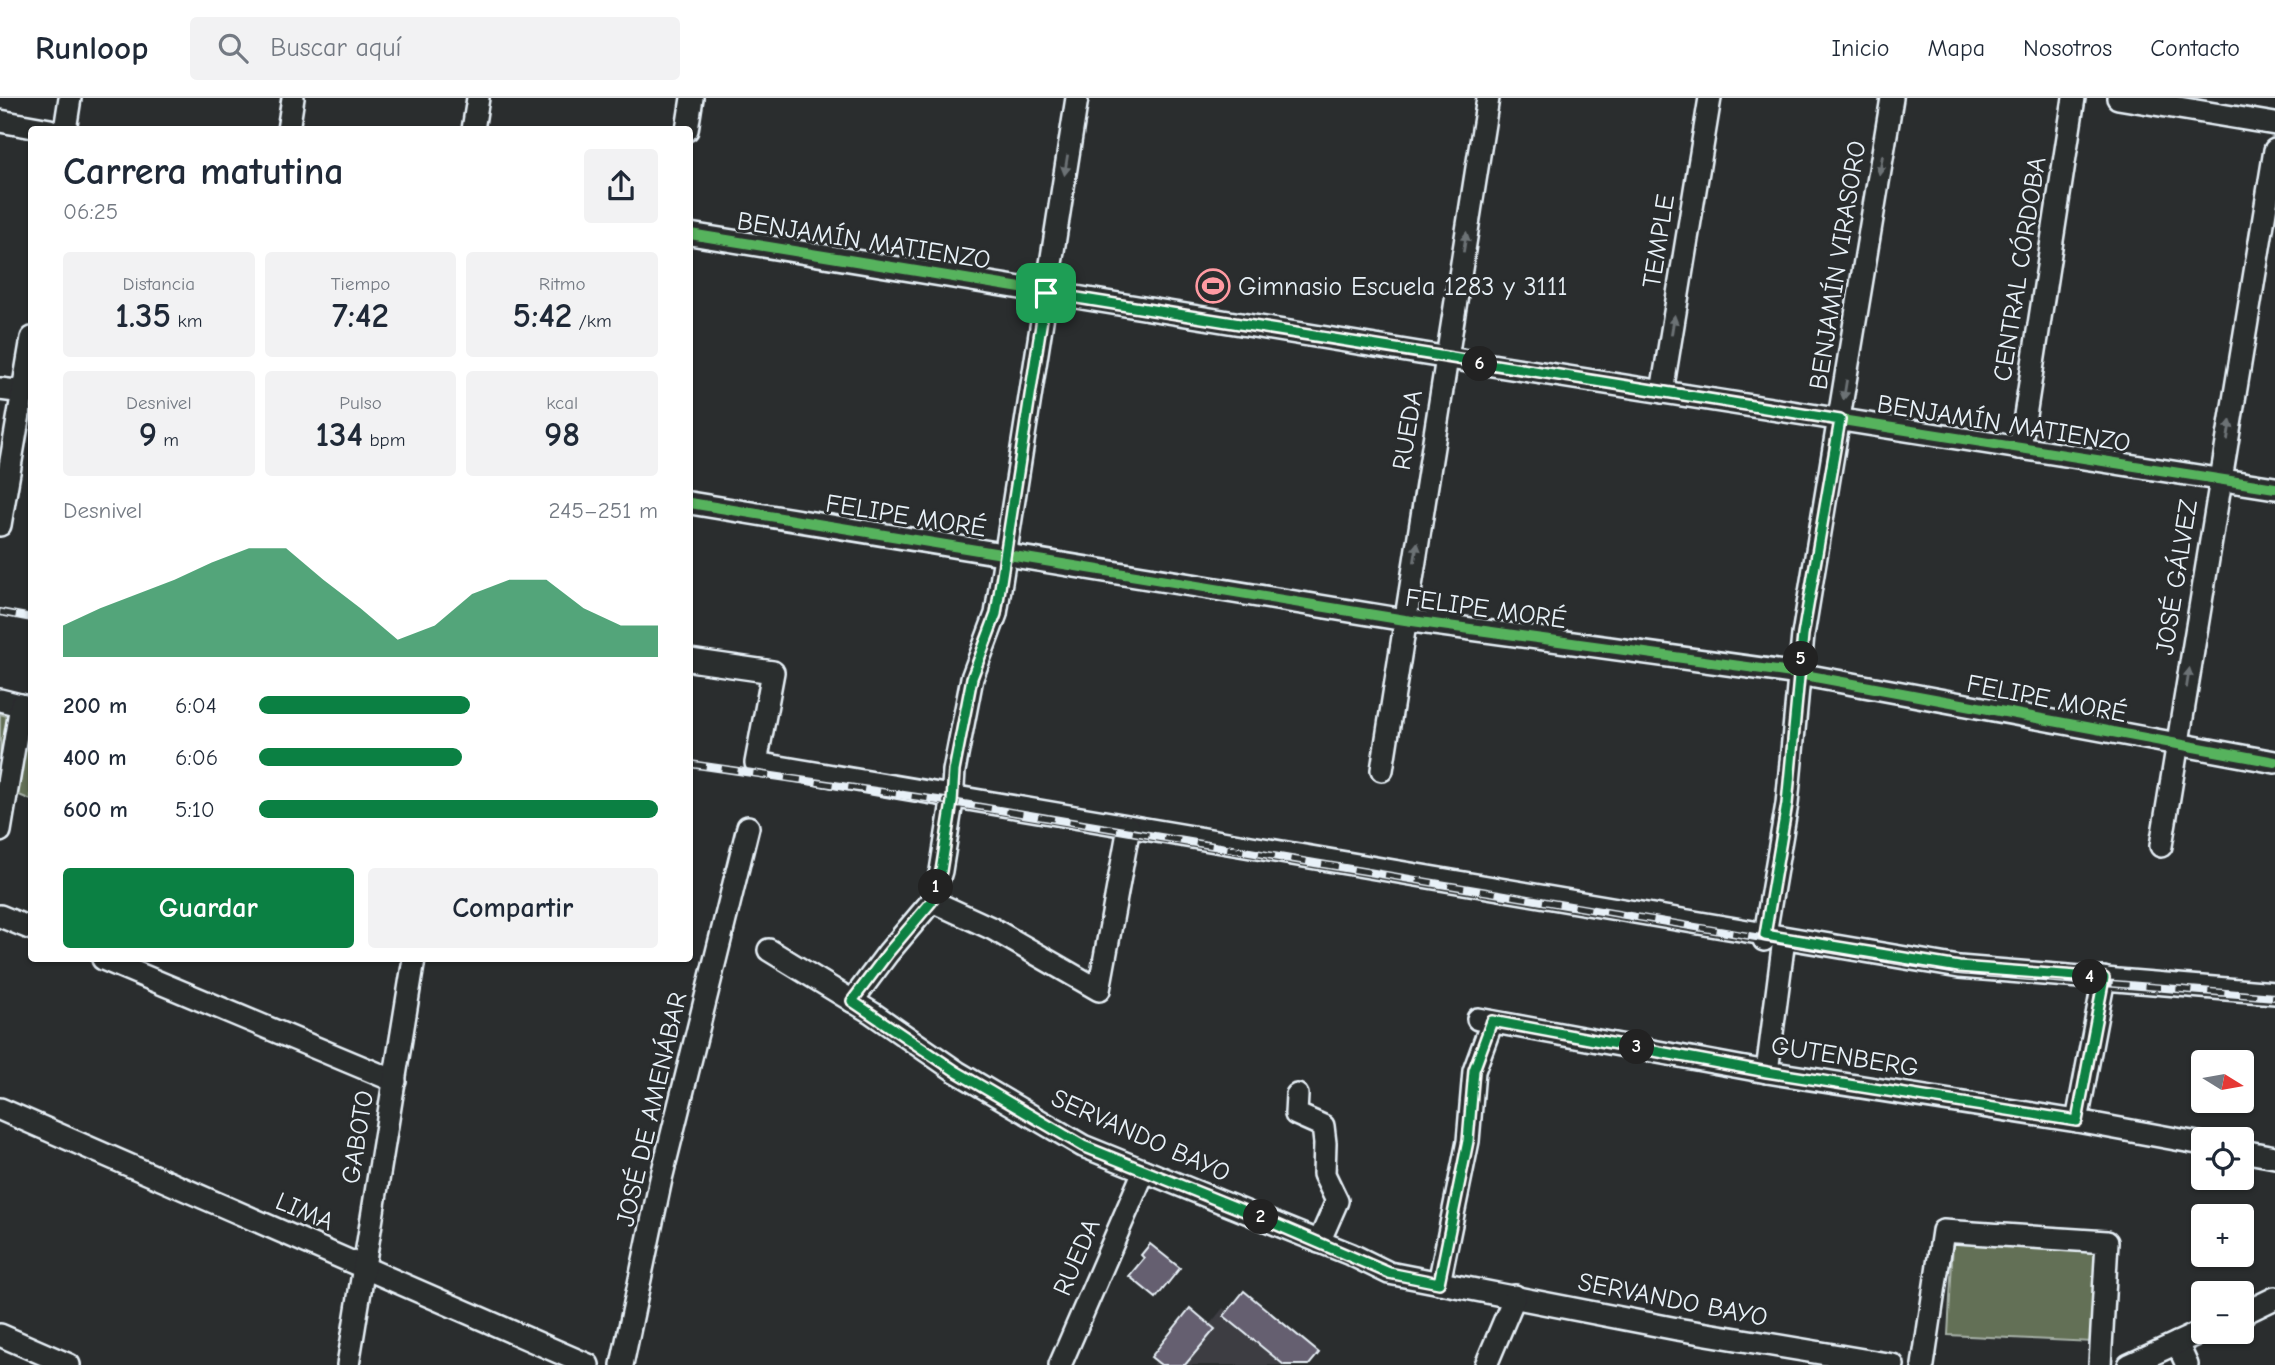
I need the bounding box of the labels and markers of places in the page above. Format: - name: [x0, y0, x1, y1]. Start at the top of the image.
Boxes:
- pin: [1016, 263, 1076, 323]
- sports icon: Gimnasio Escuela 1283 y 3111: [1194, 267, 1232, 305]
- place label: Gimnasio Escuela 1283 y 3111: [1238, 272, 1568, 302]
- pin: 6: [1462, 346, 1498, 382]
- pin: 5: [1784, 642, 1818, 676]
- pin: 1: [918, 870, 954, 904]
- pin: 4: [2072, 960, 2108, 994]
- pin: 3: [1620, 1030, 1654, 1065]
- pin: 2: [1244, 1200, 1278, 1234]

